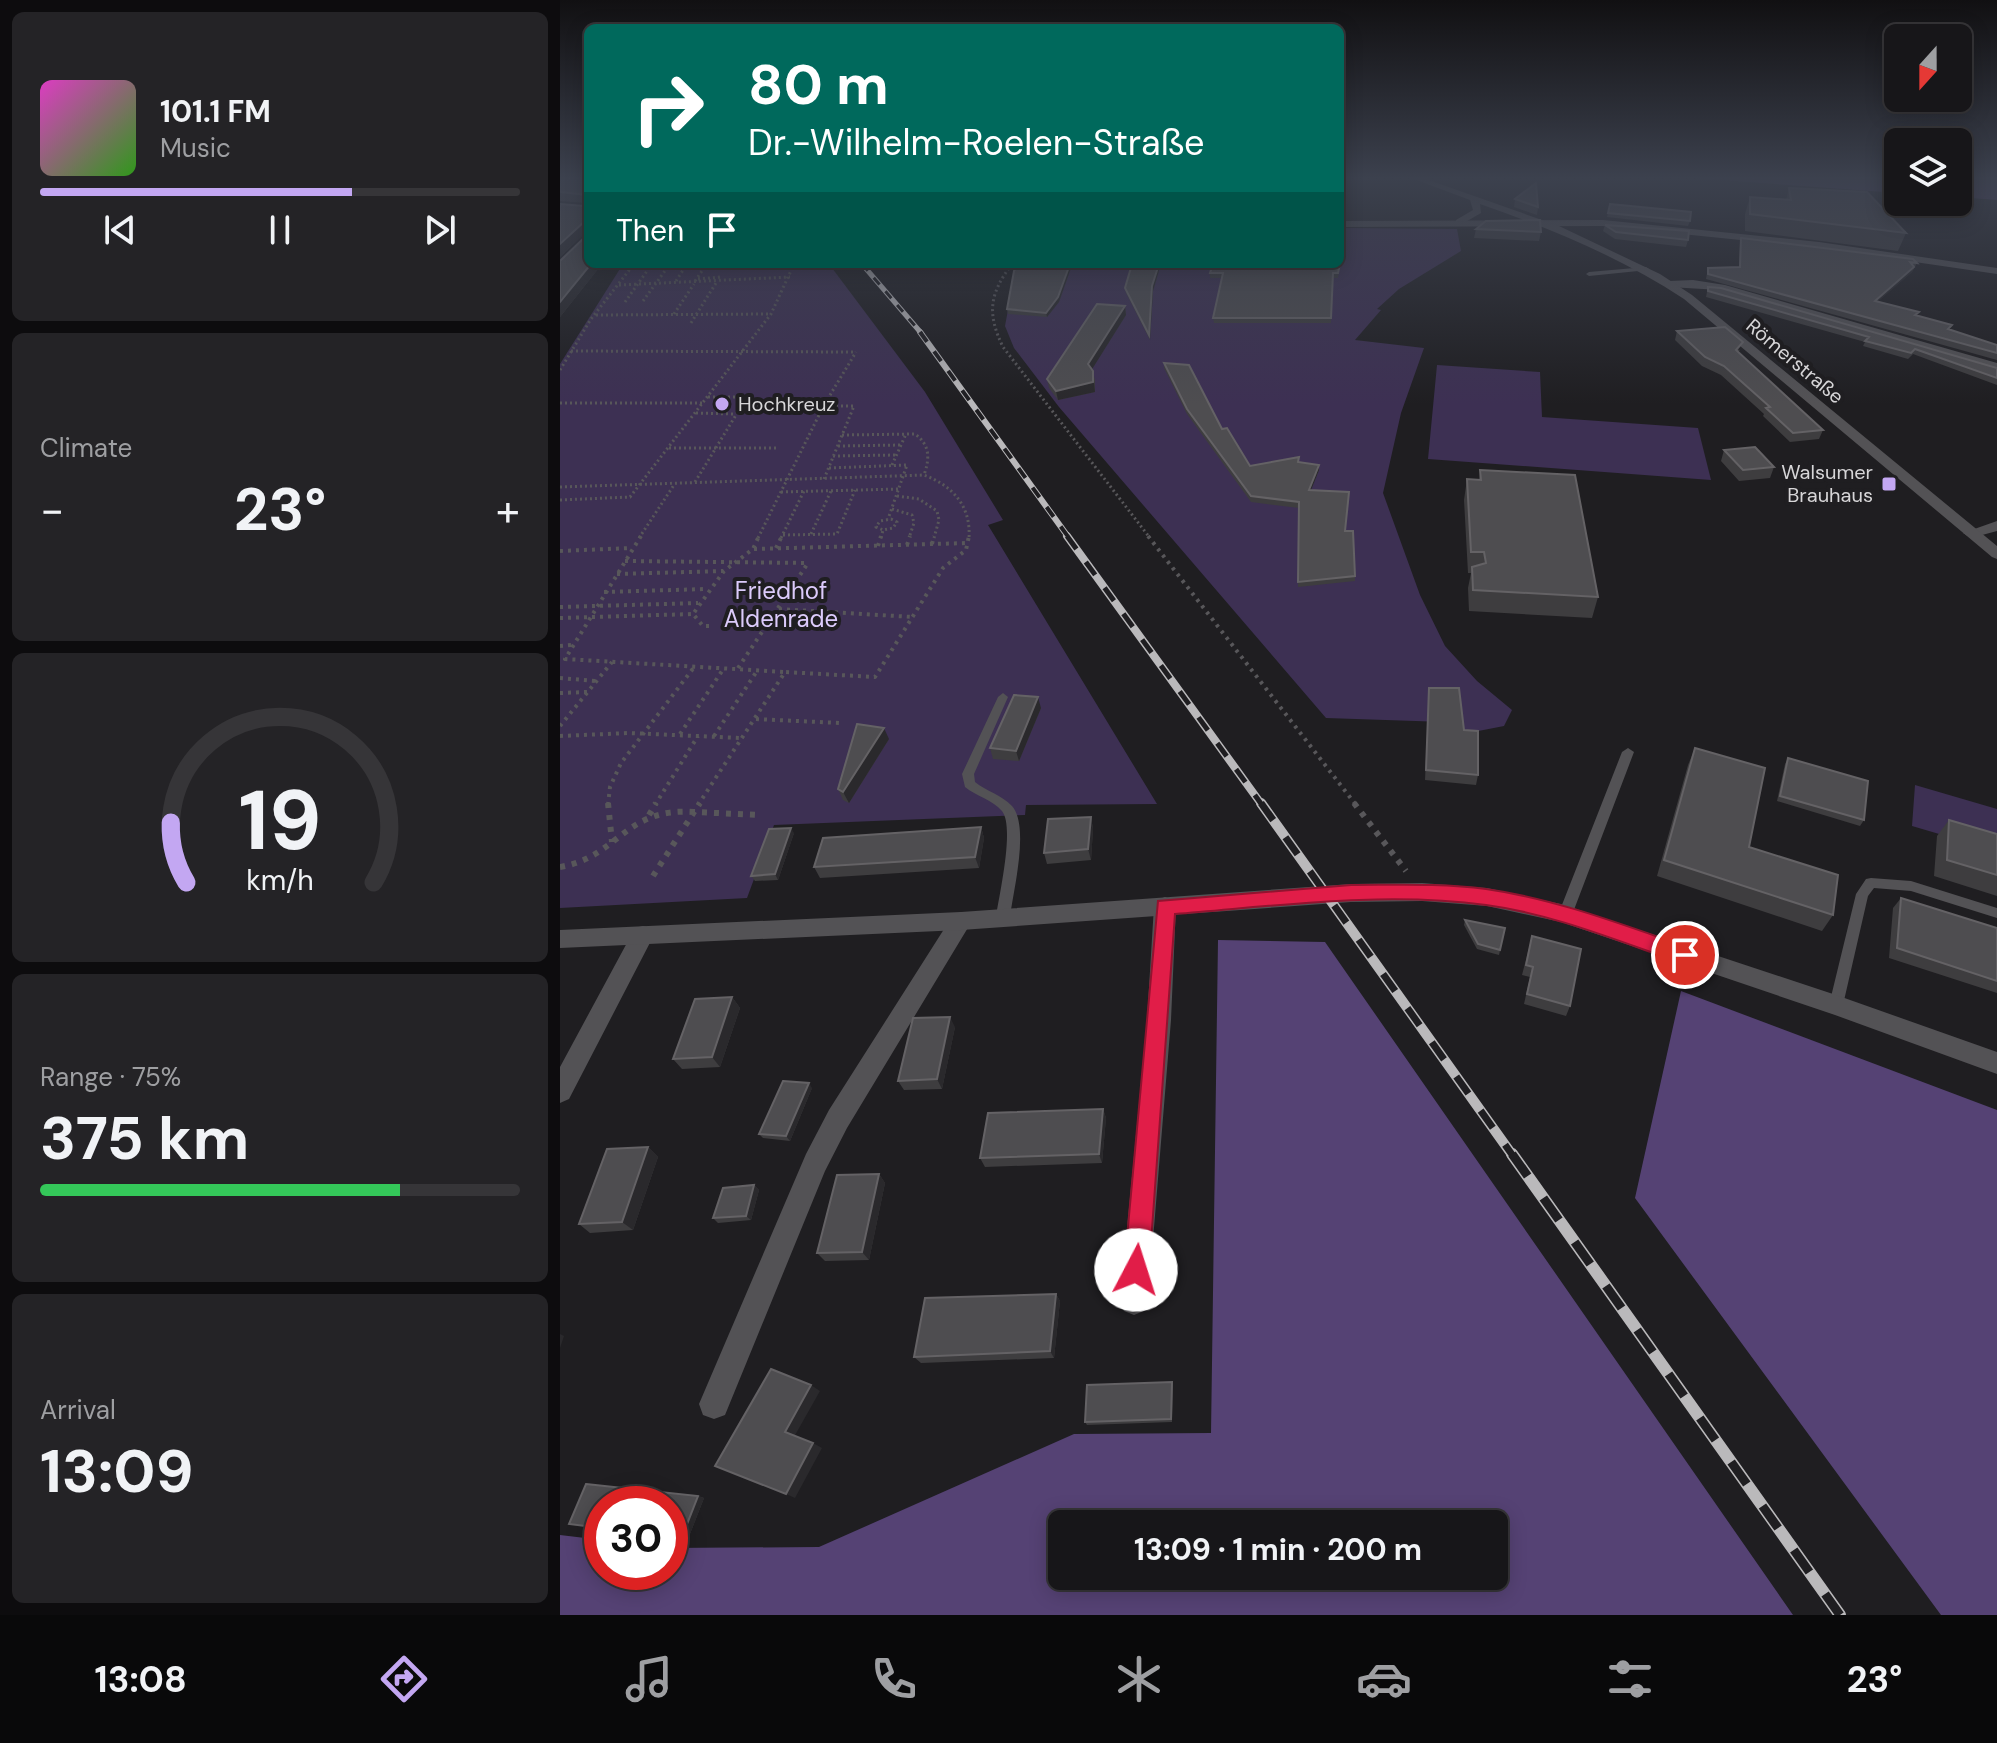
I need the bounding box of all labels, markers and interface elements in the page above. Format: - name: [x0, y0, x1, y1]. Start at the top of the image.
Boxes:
- north arrow: [1884, 24, 1972, 112]
- map controls: [1884, 24, 1972, 216]
- text: 80 m: [748, 48, 889, 121]
- icon: right: [616, 56, 720, 160]
- text: 101.1 FM: [160, 92, 271, 131]
- text: Dr.-Wilhelm-Roelen-Straße: [748, 119, 1204, 166]
- button: layers: [1884, 128, 1972, 216]
- text: Music: [160, 131, 231, 165]
- icon: previous: [98, 208, 142, 252]
- icon: pause: [258, 208, 302, 252]
- icon: next: [418, 208, 462, 252]
- icon: arrive: [700, 208, 744, 252]
- text: Then: [616, 211, 684, 250]
- street label: Römerstraße: [1741, 313, 1849, 409]
- place label: Hochkreuz: [738, 391, 836, 417]
- marker: Hochkreuz: [713, 395, 731, 413]
- text: Climate: [40, 431, 132, 465]
- place label: Walsumer Brauhaus: [1781, 459, 1873, 508]
- text: 23°: [234, 470, 326, 549]
- marker: Walsumer Brauhaus: [1880, 475, 1898, 493]
- text: −: [40, 481, 64, 539]
- text: +: [496, 481, 520, 539]
- park label: Friedhof Aldenrade: [724, 575, 838, 634]
- text: 19: [238, 766, 322, 875]
- text: km/h: [246, 863, 314, 900]
- pin: [1651, 921, 1719, 989]
- icon: arrive: [1663, 933, 1707, 977]
- text: Range · 75%: [40, 1060, 181, 1094]
- text: 375 km: [40, 1099, 249, 1178]
- position arrow: [1094, 1228, 1178, 1312]
- text: Arrival: [40, 1393, 116, 1427]
- text: 13:09: [40, 1432, 194, 1511]
- speed limit sign: 30: [584, 1486, 688, 1590]
- text: 13:09 · 1 min · 200 m: [1134, 1530, 1422, 1569]
- icon: directions: [376, 1651, 432, 1707]
- icon: music: [621, 1651, 677, 1707]
- icon: phone: [866, 1651, 922, 1707]
- icon: climate: [1111, 1651, 1167, 1707]
- icon: car: [1356, 1651, 1412, 1707]
- icon: filters: [1602, 1651, 1658, 1707]
- text: 13:08: [95, 1656, 187, 1703]
- text: 23°: [1847, 1656, 1902, 1703]

